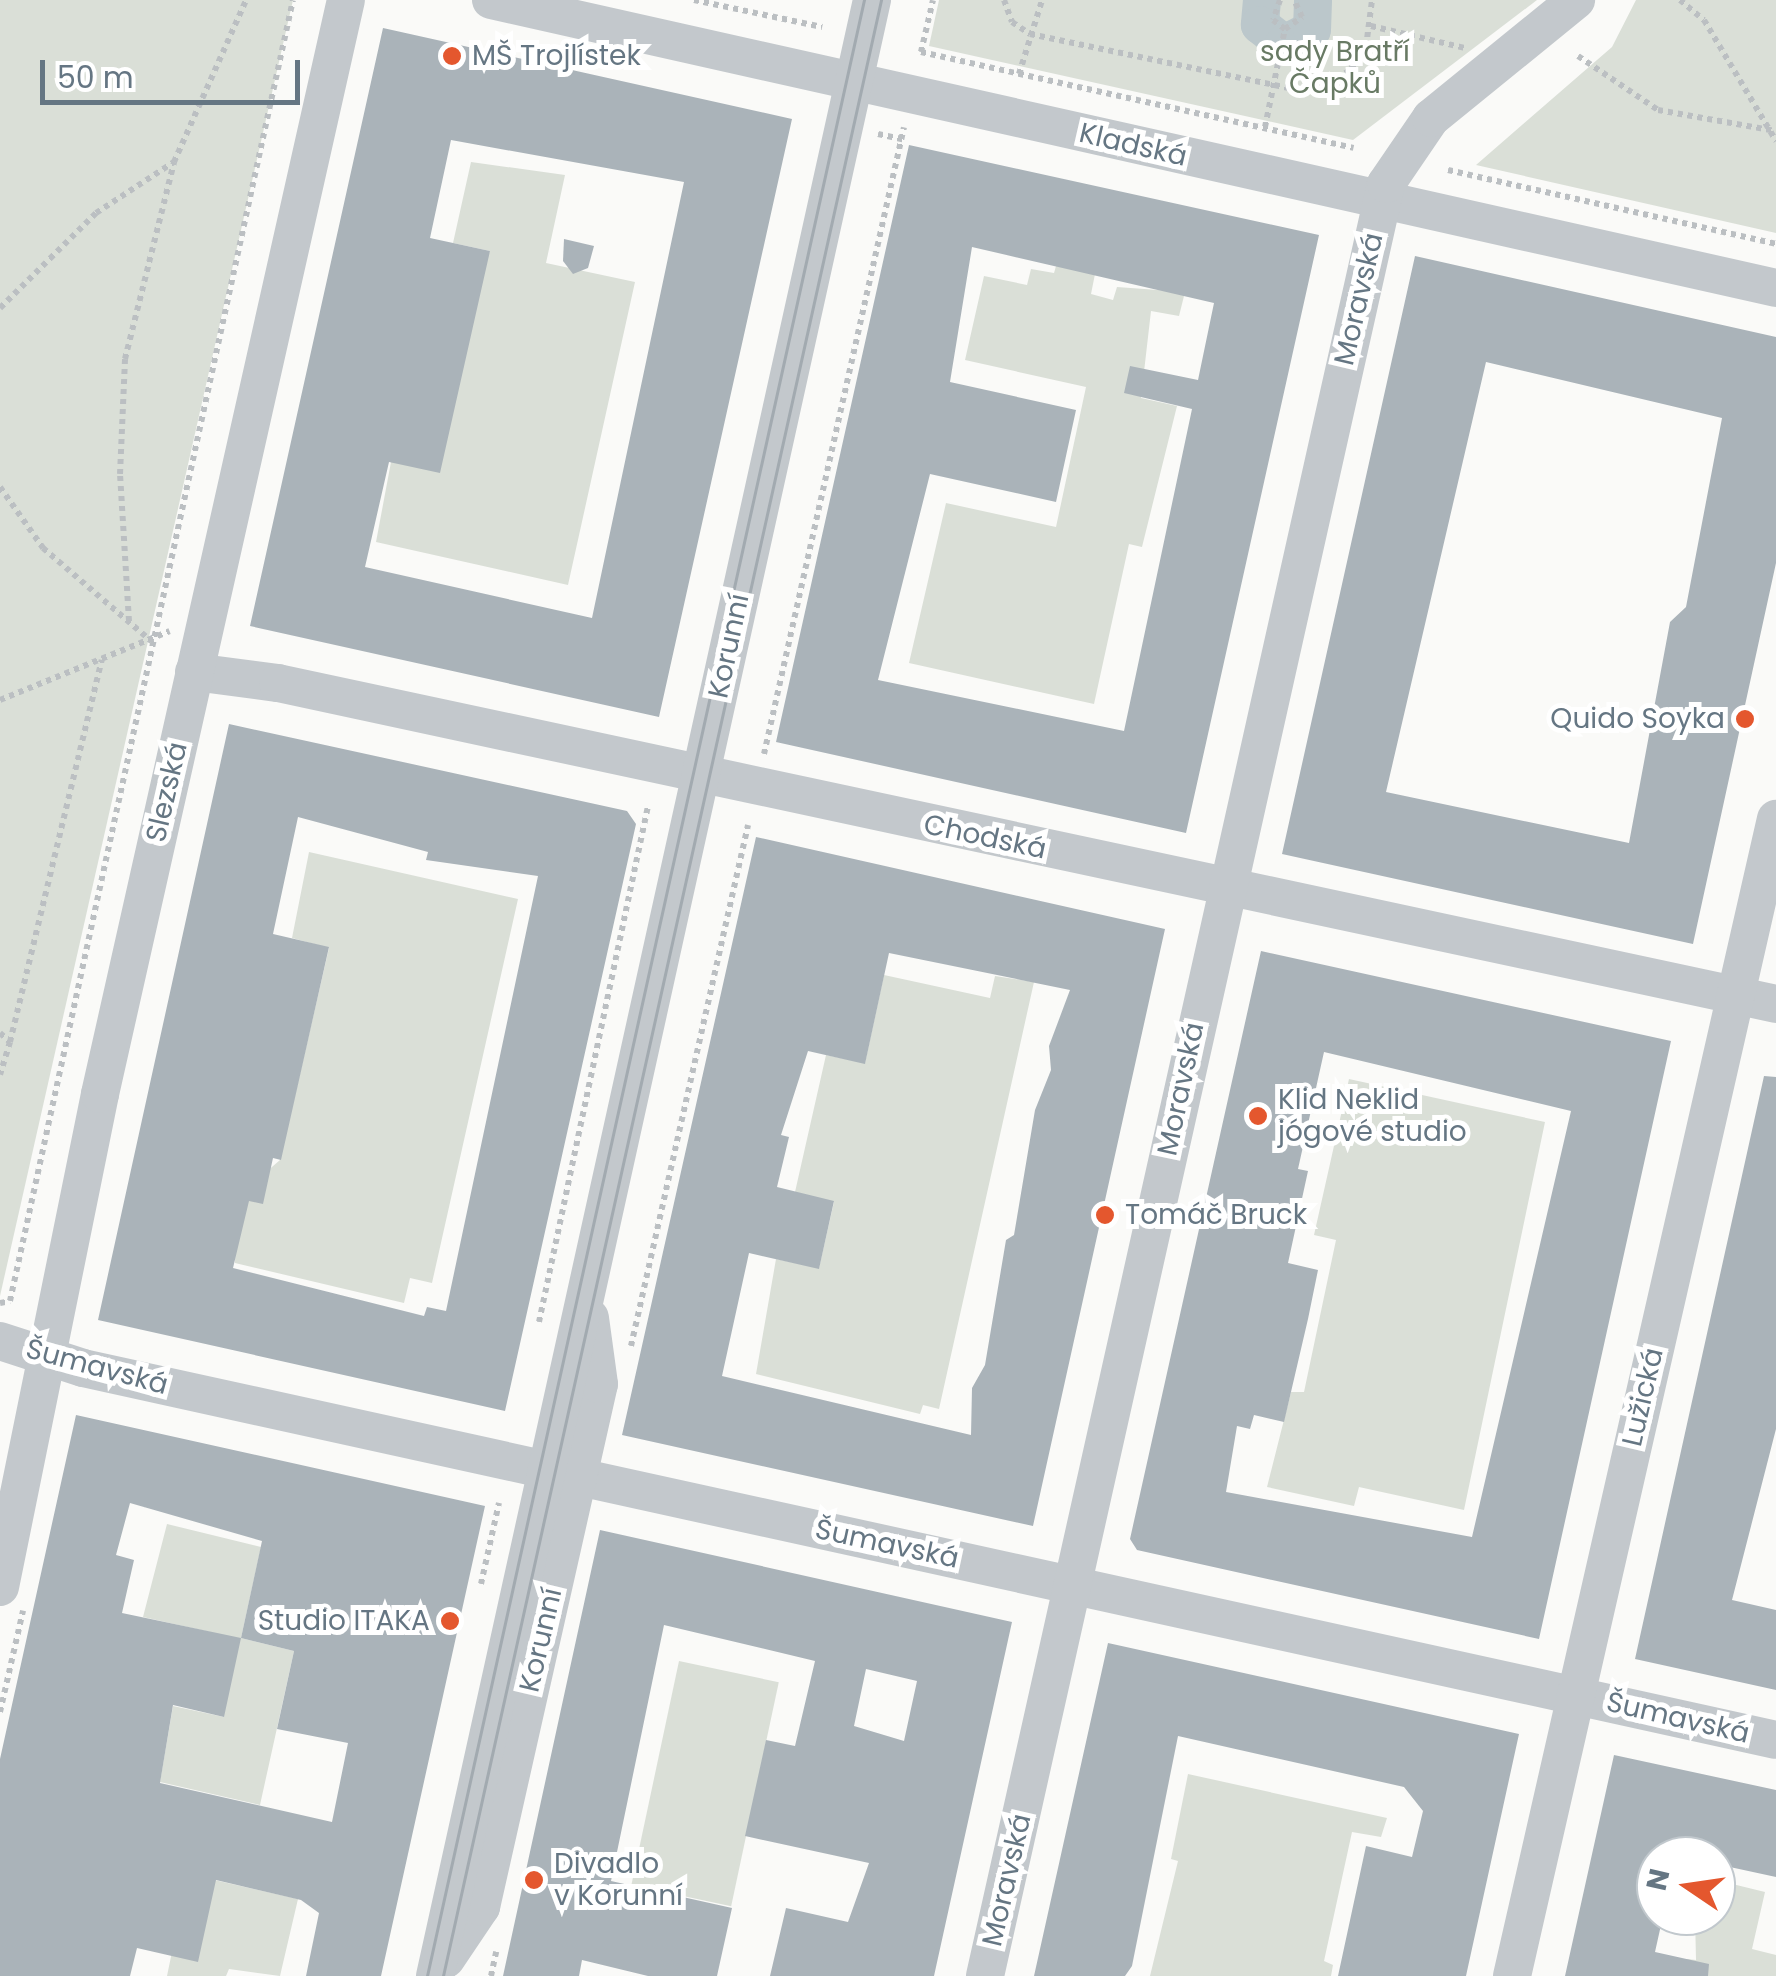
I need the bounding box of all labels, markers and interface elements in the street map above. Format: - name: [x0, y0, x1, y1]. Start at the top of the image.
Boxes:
- park label: sady Bratří Čapků: [1260, 35, 1410, 101]
- place label: MŠ Trojlístek: [472, 39, 641, 73]
- scale bar: [45, 40, 305, 102]
- marker: MŠ Trojlístek: [441, 45, 463, 67]
- text: 50 m: [57, 56, 134, 99]
- street label: Kladská: [1076, 116, 1190, 174]
- street label: Moravská: [1327, 229, 1391, 369]
- street label: Korunní: [702, 591, 756, 701]
- place label: Quido Soyka: [1550, 702, 1725, 736]
- marker: Quido Soyka: [1734, 708, 1756, 730]
- street label: Slezská: [139, 739, 195, 845]
- street label: Chodská: [921, 808, 1049, 866]
- street label: Moravská: [1151, 1019, 1211, 1159]
- place label: Klid Neklid jógové studio: [1278, 1083, 1467, 1149]
- marker: Klid Neklid jógové studio: [1247, 1105, 1269, 1127]
- place label: Tomáč Bruck: [1125, 1198, 1307, 1232]
- marker: Tomáč Bruck: [1094, 1204, 1116, 1226]
- street label: Šumavská: [22, 1332, 172, 1402]
- street label: Lužická: [1615, 1345, 1671, 1449]
- street label: Šumavská: [812, 1512, 962, 1576]
- street label: Korunní: [513, 1585, 569, 1695]
- place label: Studio ITAKA: [258, 1604, 430, 1638]
- marker: Studio ITAKA: [439, 1610, 461, 1632]
- street label: Šumavská: [1603, 1685, 1753, 1751]
- street label: Moravská: [975, 1810, 1039, 1950]
- north arrow: [1636, 1836, 1736, 1936]
- place label: Divadlo v Korunní: [554, 1847, 683, 1913]
- text: N: [1637, 1865, 1680, 1894]
- marker: Divadlo v Korunní: [523, 1869, 545, 1891]

